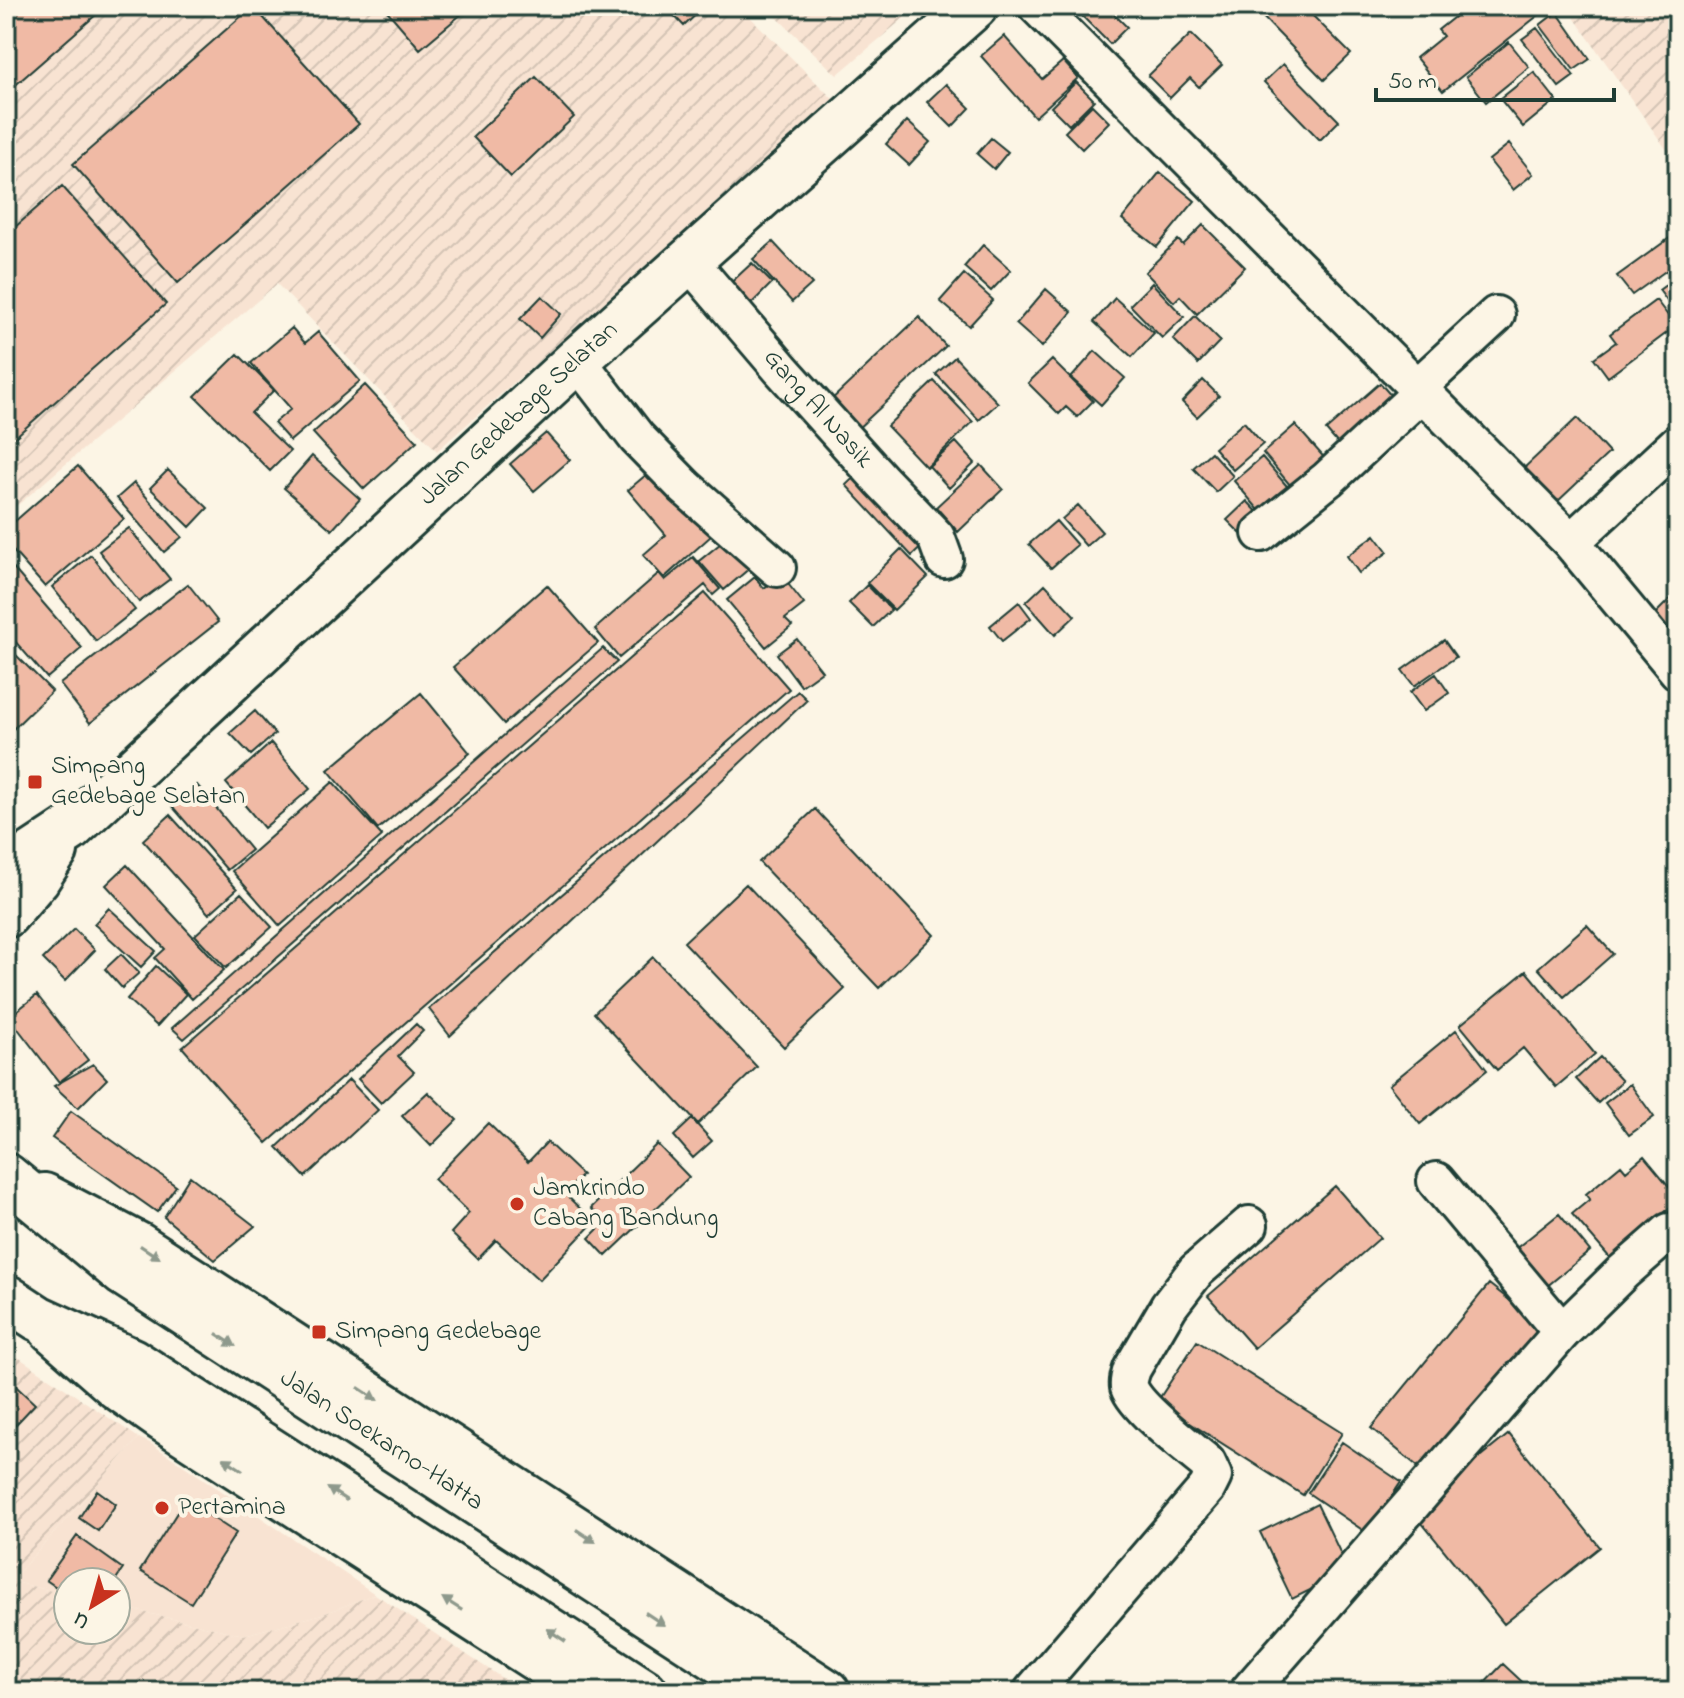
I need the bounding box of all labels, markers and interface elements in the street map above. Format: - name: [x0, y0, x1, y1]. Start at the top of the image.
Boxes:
- scale bar: [1376, 52, 1614, 102]
- text: 50 m: [1388, 65, 1437, 100]
- street label: Jalan Gedebage Selatan: [411, 312, 627, 516]
- street label: Gang Al Nasik: [753, 341, 882, 478]
- place label: Simpang Gedebage Selatan: [51, 748, 245, 816]
- marker: Simpang Gedebage Selatan: [26, 773, 44, 791]
- place label: Jamkrindo Cabang Bandung: [533, 1170, 718, 1238]
- marker: Jamkrindo Cabang Bandung: [508, 1195, 526, 1213]
- one-way arrow: [139, 1245, 161, 1259]
- place label: Simpang Gedebage: [335, 1313, 541, 1351]
- marker: Simpang Gedebage: [310, 1323, 328, 1341]
- one-way arrow: [215, 1333, 237, 1347]
- street label: Jalan Soekarno-Hatta: [272, 1360, 491, 1521]
- one-way arrow: [357, 1387, 378, 1402]
- one-way arrow: [222, 1457, 244, 1471]
- one-way arrow: [327, 1486, 348, 1501]
- place label: Pertamina: [178, 1489, 286, 1527]
- marker: Pertamina: [153, 1499, 171, 1517]
- one-way arrow: [575, 1529, 596, 1544]
- north arrow: [52, 1566, 132, 1646]
- one-way arrow: [441, 1597, 463, 1611]
- text: U: [67, 1603, 97, 1637]
- one-way arrow: [645, 1611, 666, 1626]
- one-way arrow: [545, 1628, 567, 1642]

